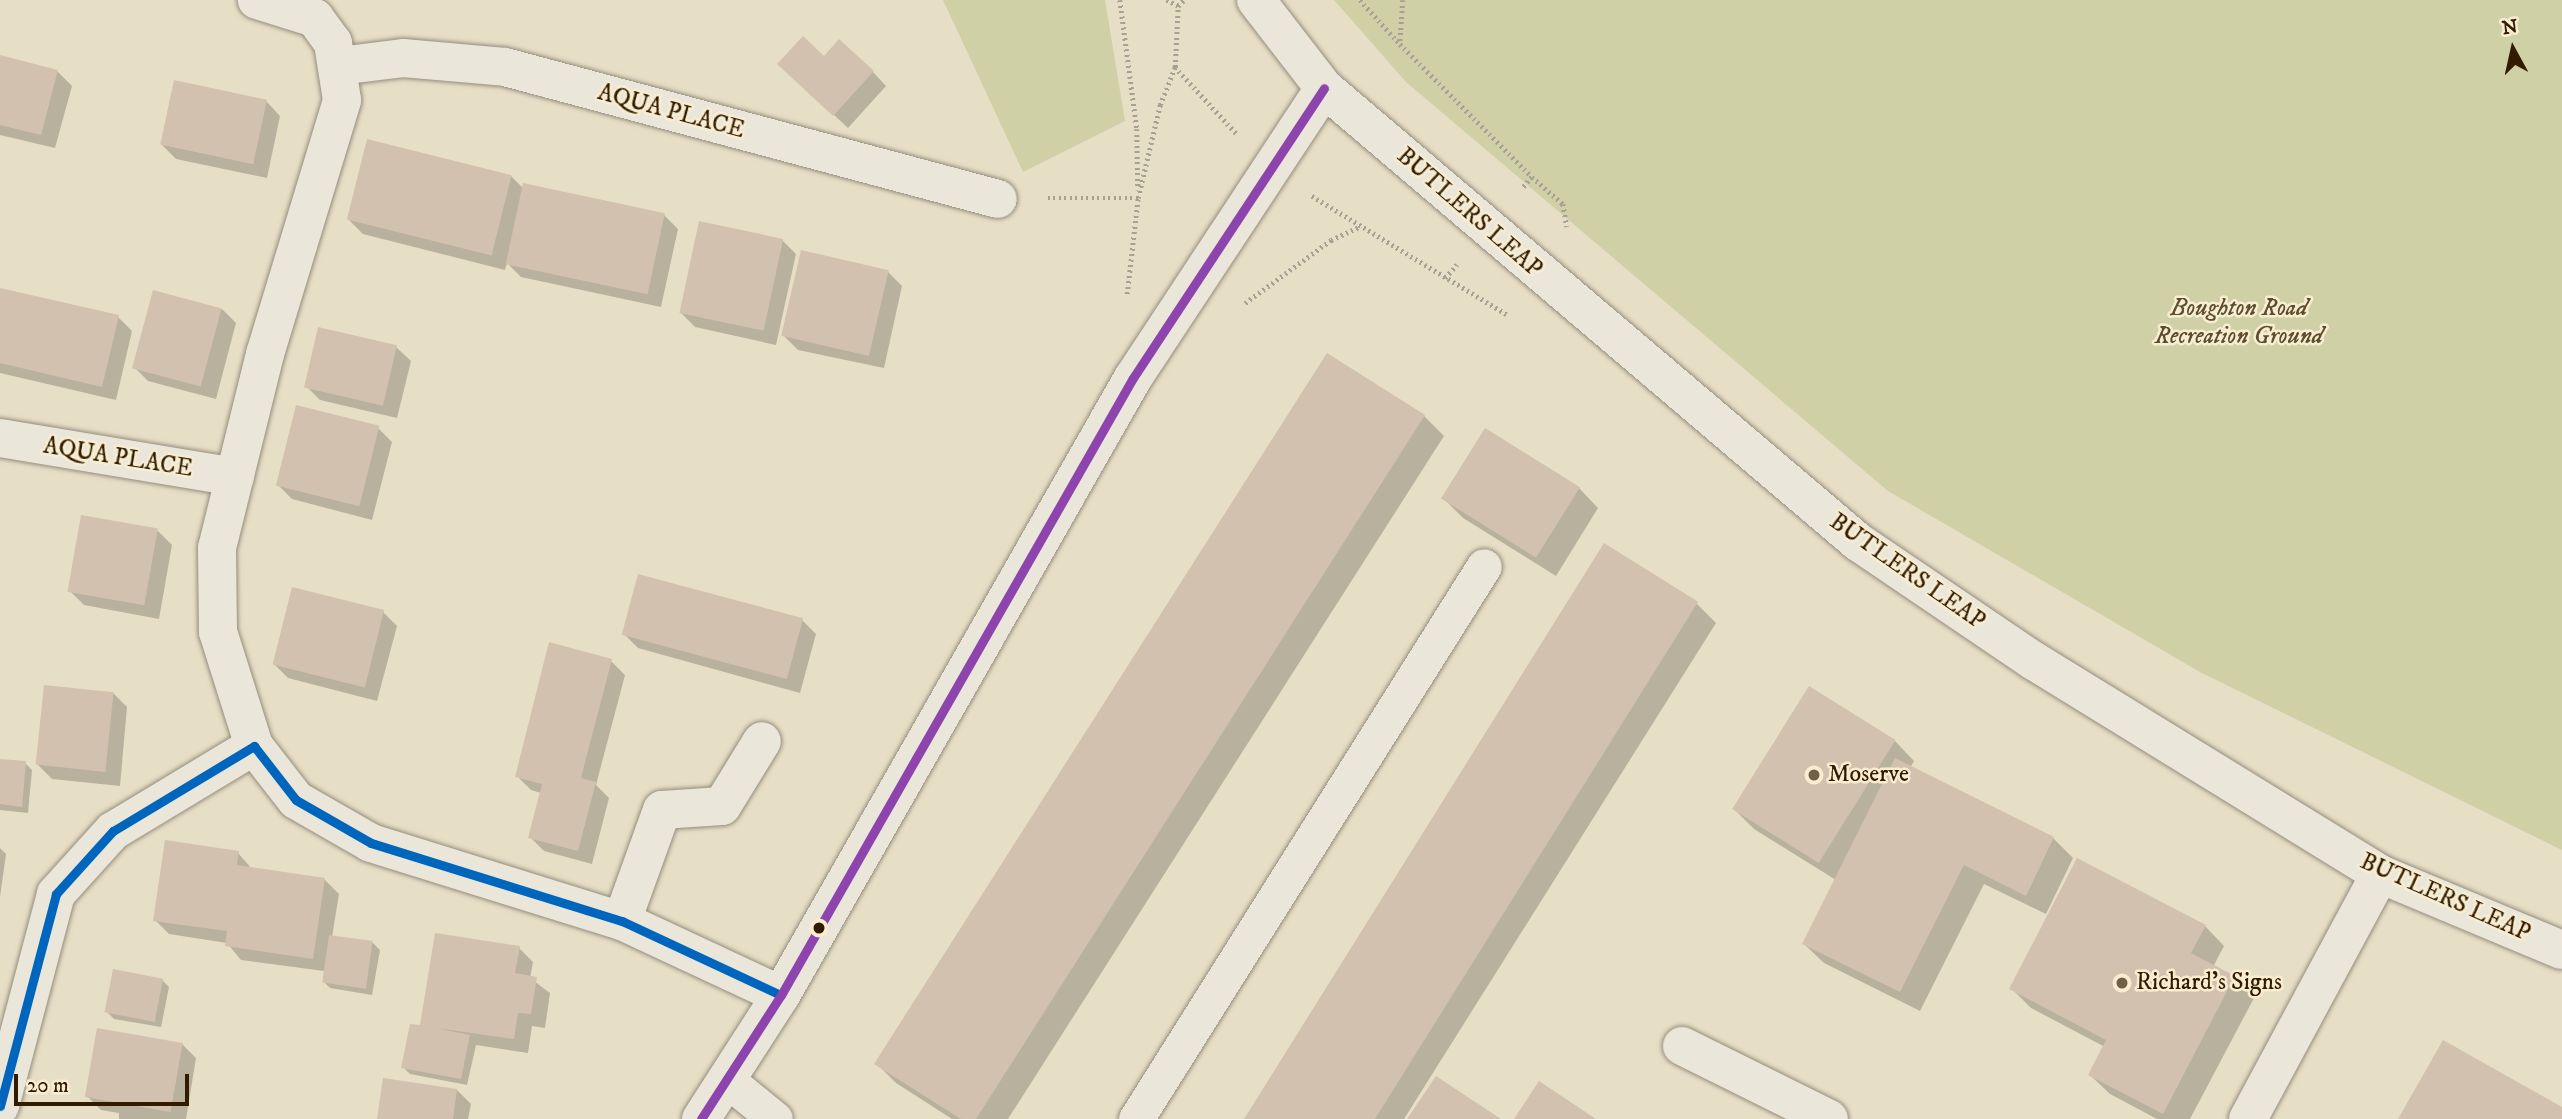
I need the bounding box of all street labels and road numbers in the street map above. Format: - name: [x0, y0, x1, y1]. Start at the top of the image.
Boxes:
- street label: AQUA PLACE: [594, 79, 748, 145]
- street label: BUTLERS LEAP: [1390, 142, 1548, 284]
- street label: AQUA PLACE: [41, 432, 195, 484]
- street label: BUTLERS LEAP: [1824, 508, 1990, 636]
- street label: BUTLERS LEAP: [2355, 848, 2535, 948]

